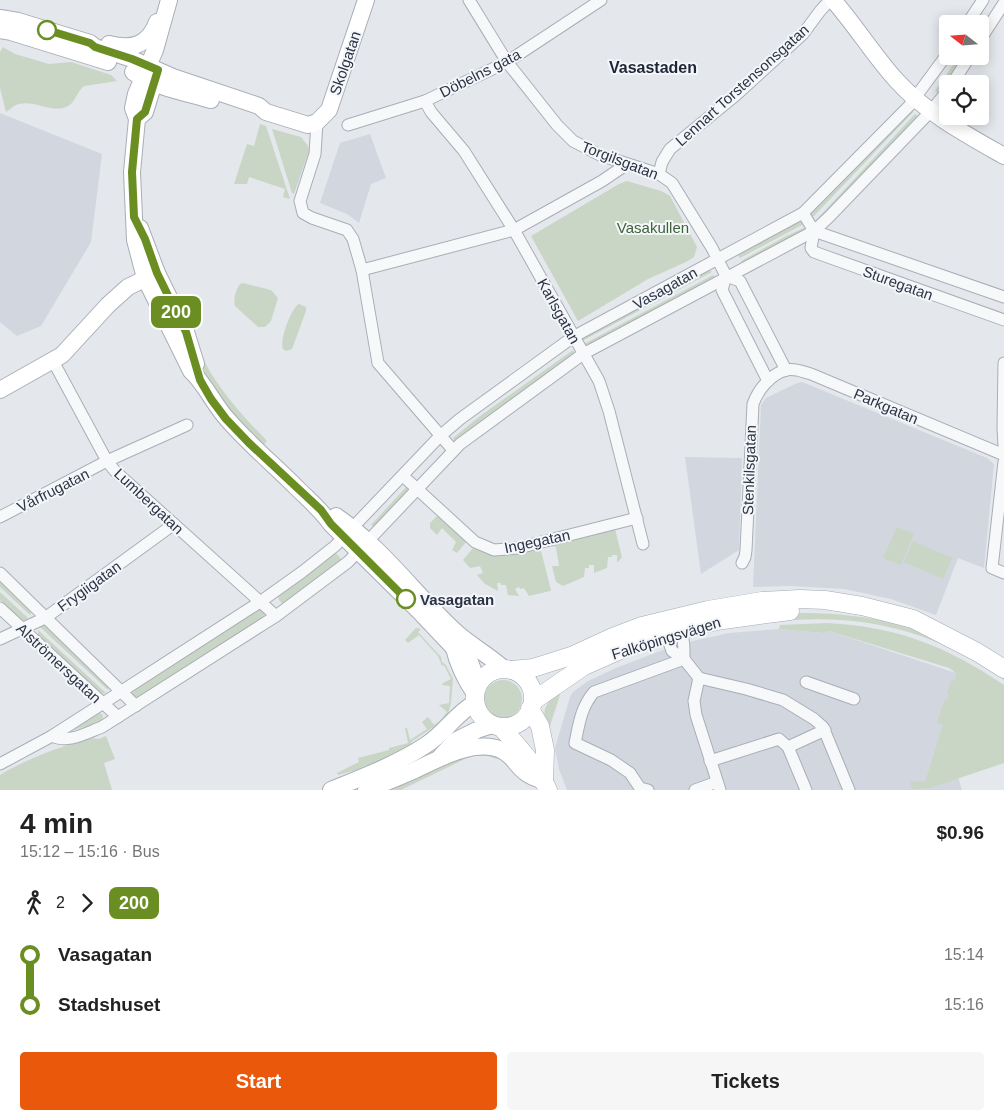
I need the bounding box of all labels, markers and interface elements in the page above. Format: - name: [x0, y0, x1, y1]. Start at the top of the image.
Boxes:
- north arrow: [939, 15, 989, 65]
- map controls: [939, 15, 989, 125]
- unlabelled marker: [37, 20, 57, 40]
- street label: Lennart Torstensonsgatan: [672, 21, 812, 149]
- street label: Skolgatan: [326, 29, 364, 97]
- street label: Döbelns gata: [437, 45, 524, 101]
- district label: Vasastaden: [609, 59, 697, 76]
- button: locate: [939, 75, 989, 125]
- street label: Torgilsgatan: [579, 138, 661, 182]
- park label: Vasakullen: [617, 219, 689, 236]
- street label: Sturegatan: [861, 262, 935, 304]
- street label: Vasagatan: [630, 263, 700, 313]
- street label: Karlsgatan: [534, 276, 584, 346]
- line badge: 200: [147, 296, 205, 328]
- text: 200: [161, 302, 191, 322]
- street label: Parkgatan: [851, 385, 921, 427]
- street label: Stenkilsgatan: [739, 425, 759, 515]
- street label: Vårfrugatan: [14, 465, 92, 515]
- street label: Lumbergatan: [111, 465, 187, 537]
- street label: Ingegatan: [503, 526, 571, 556]
- street label: Frygiigatan: [54, 557, 124, 615]
- marker: Vasagatan: [396, 589, 416, 609]
- place label: Vasagatan: [420, 591, 494, 608]
- street label: Falköpingsvägen: [609, 613, 723, 663]
- street label: Alströmersgatan: [13, 620, 105, 706]
- text: 4 min: [20, 808, 93, 839]
- text: $0.96: [936, 822, 984, 843]
- text: 15:12 – 15:16 · Bus: [20, 843, 160, 860]
- icon: walk: [20, 889, 48, 917]
- icon: forward: [73, 889, 101, 917]
- text: 200: [119, 893, 149, 913]
- text: 2: [56, 894, 65, 911]
- text: Vasagatan: [58, 944, 152, 965]
- text: 15:14: [944, 946, 984, 963]
- text: Stadshuset: [58, 994, 160, 1015]
- text: 15:16: [944, 996, 984, 1013]
- button: Start: [20, 1052, 497, 1110]
- button: Tickets: [507, 1052, 984, 1110]

